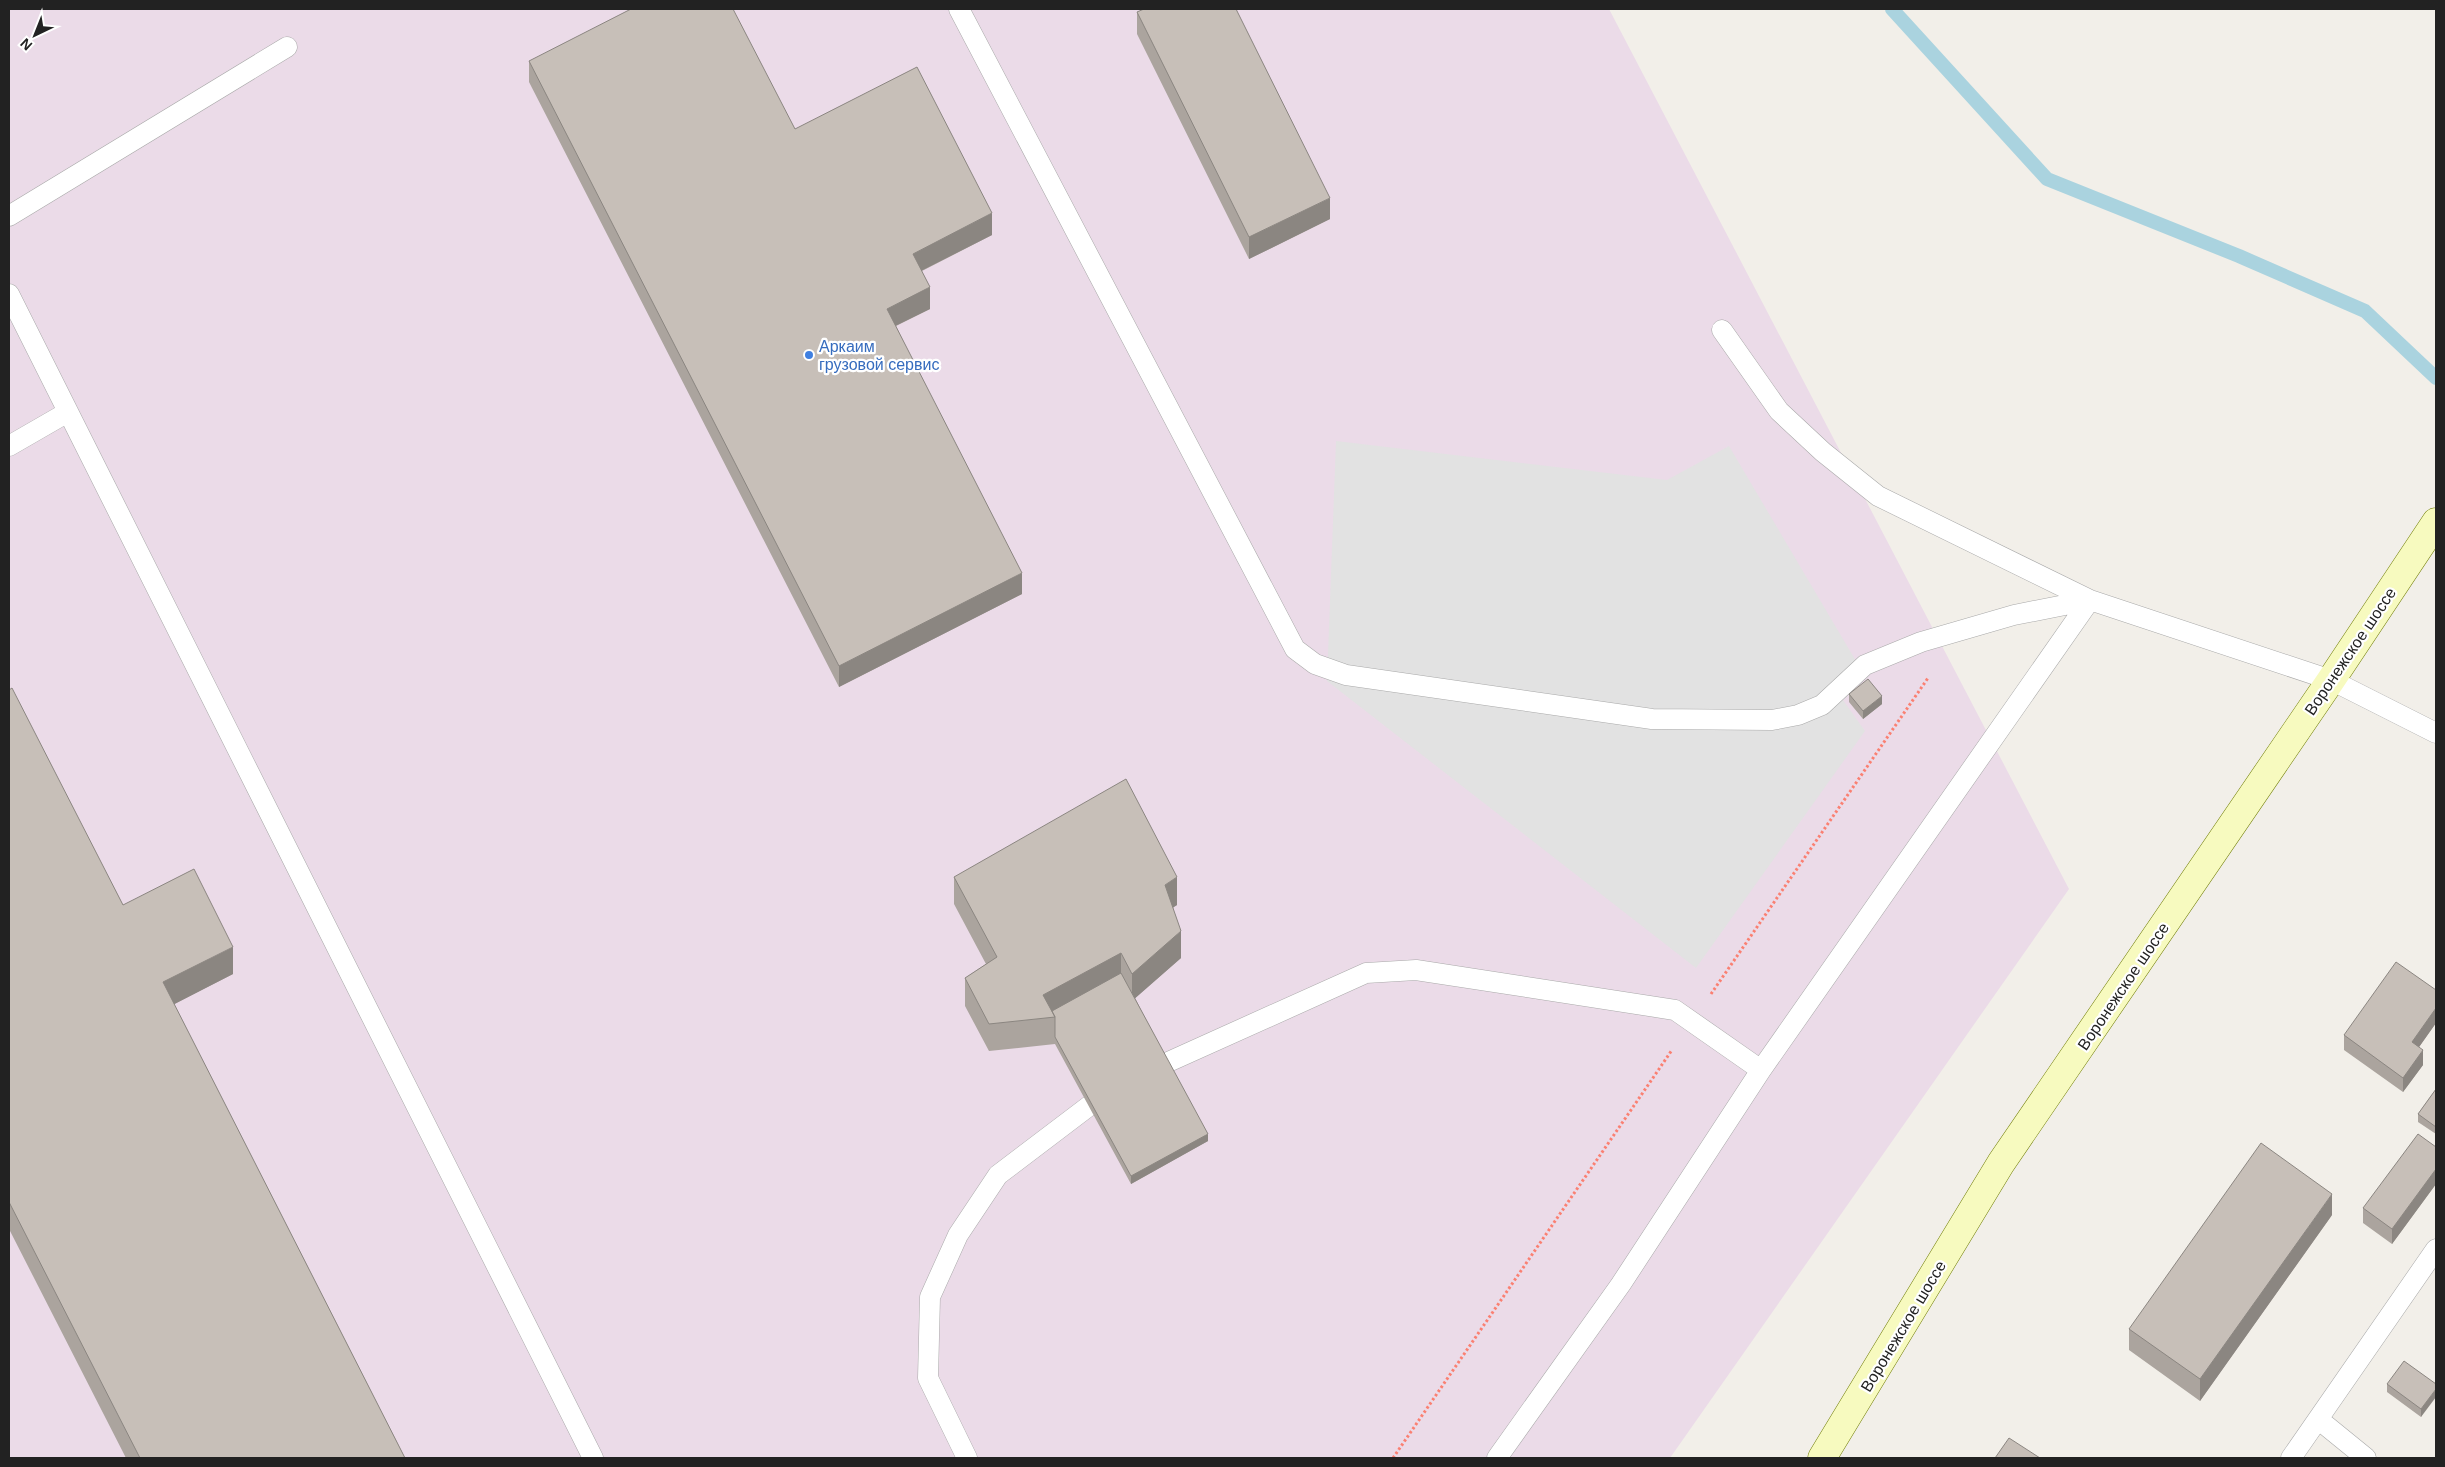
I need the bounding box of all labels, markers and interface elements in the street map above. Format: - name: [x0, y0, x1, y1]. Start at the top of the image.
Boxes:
- north arrow: [10, 10, 60, 60]
- text: N: [17, 35, 35, 54]
- place label: Аркаим грузовой сервис: [819, 338, 939, 373]
- marker: Аркаим грузовой сервис: [803, 349, 815, 361]
- street label: Воронежское шоссе: [2302, 584, 2399, 718]
- street label: Воронежское шоссе: [2075, 919, 2172, 1053]
- street label: Воронежское шоссе: [1858, 1258, 1949, 1395]

